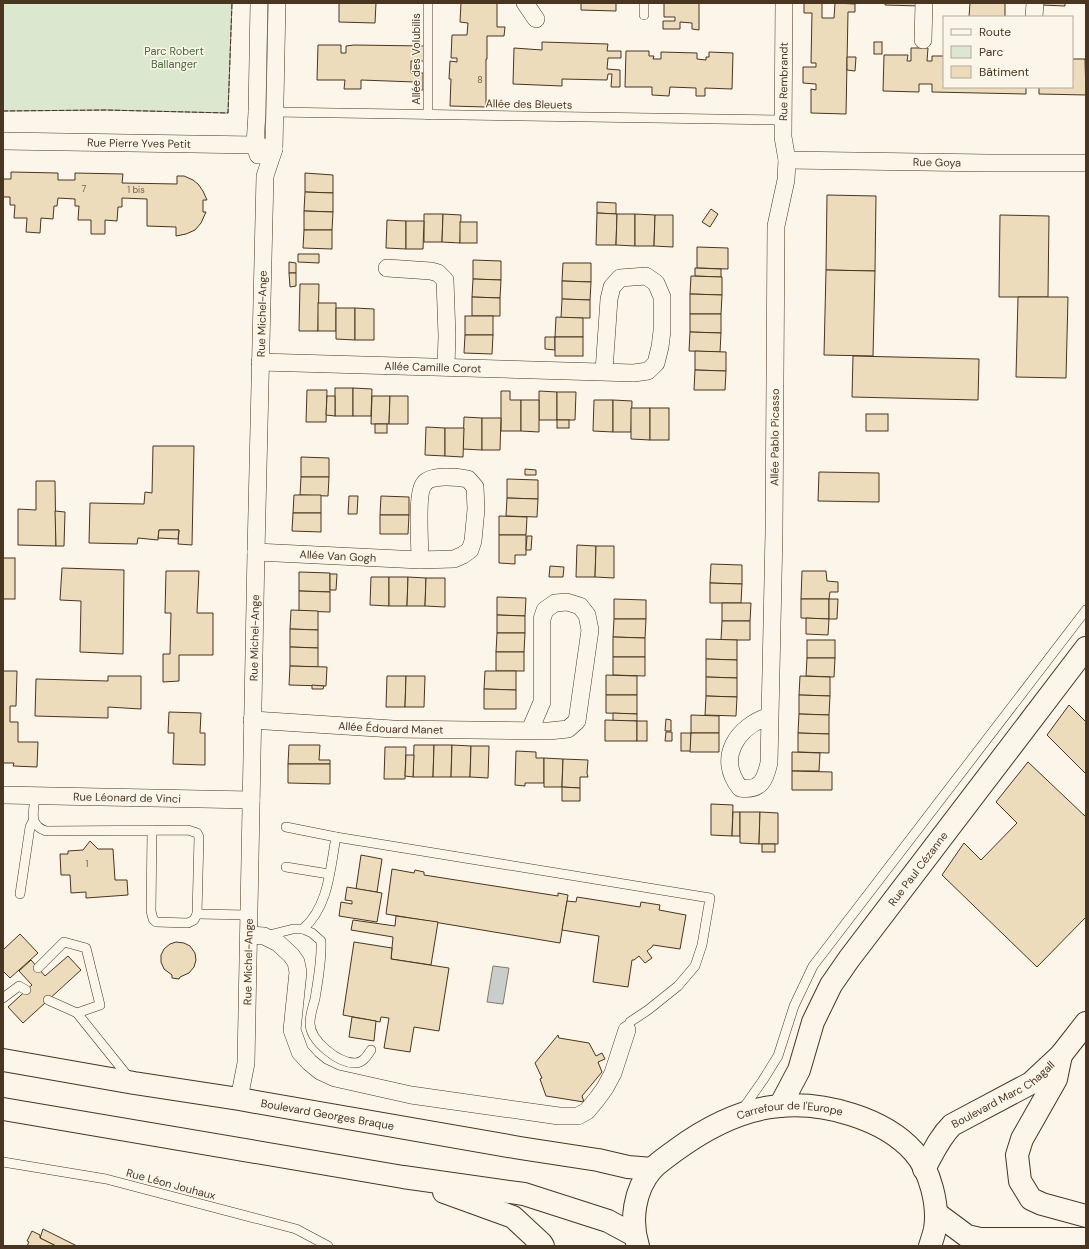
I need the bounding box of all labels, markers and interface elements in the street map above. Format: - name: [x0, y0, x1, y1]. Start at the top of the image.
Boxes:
- street label: Allée des Volubilis: [409, 13, 423, 105]
- legend: [943, 16, 1073, 88]
- text: Route: [979, 24, 1011, 40]
- street label: Rue Rembrandt: [776, 42, 791, 121]
- park label: Parc Robert Ballanger: [144, 44, 204, 71]
- text: Parc: [979, 44, 1003, 60]
- text: Bâtiment: [979, 64, 1030, 80]
- house number: 8: [477, 74, 483, 86]
- street label: Allée des Bleuets: [486, 96, 572, 112]
- street label: Rue Pierre Yves Petit: [87, 135, 191, 151]
- street label: Rue Goya: [913, 155, 961, 170]
- house number: 7: [82, 183, 87, 195]
- house number: 1 bis: [127, 184, 145, 196]
- street label: Rue Michel-Ange: [254, 270, 270, 357]
- street label: Allée Camille Corot: [384, 359, 482, 376]
- street label: Allée Pablo Picasso: [767, 388, 782, 486]
- street label: Allée Van Gogh: [299, 547, 377, 565]
- street label: Rue Michel-Ange: [246, 594, 262, 681]
- street label: Allée Édouard Manet: [338, 719, 443, 737]
- street label: Rue Léonard de Vinci: [73, 789, 181, 806]
- street label: Rue Paul Cézanne: [885, 829, 951, 909]
- house number: 1: [86, 858, 89, 870]
- street label: Rue Michel-Ange: [240, 918, 256, 1005]
- street label: Boulevard Marc Chagall: [949, 1058, 1057, 1131]
- street label: Boulevard Georges Braque: [260, 1096, 395, 1133]
- street label: Carrefour de l'Europe: [735, 1098, 845, 1123]
- street label: Rue Léon Jouhaux: [125, 1165, 218, 1203]

